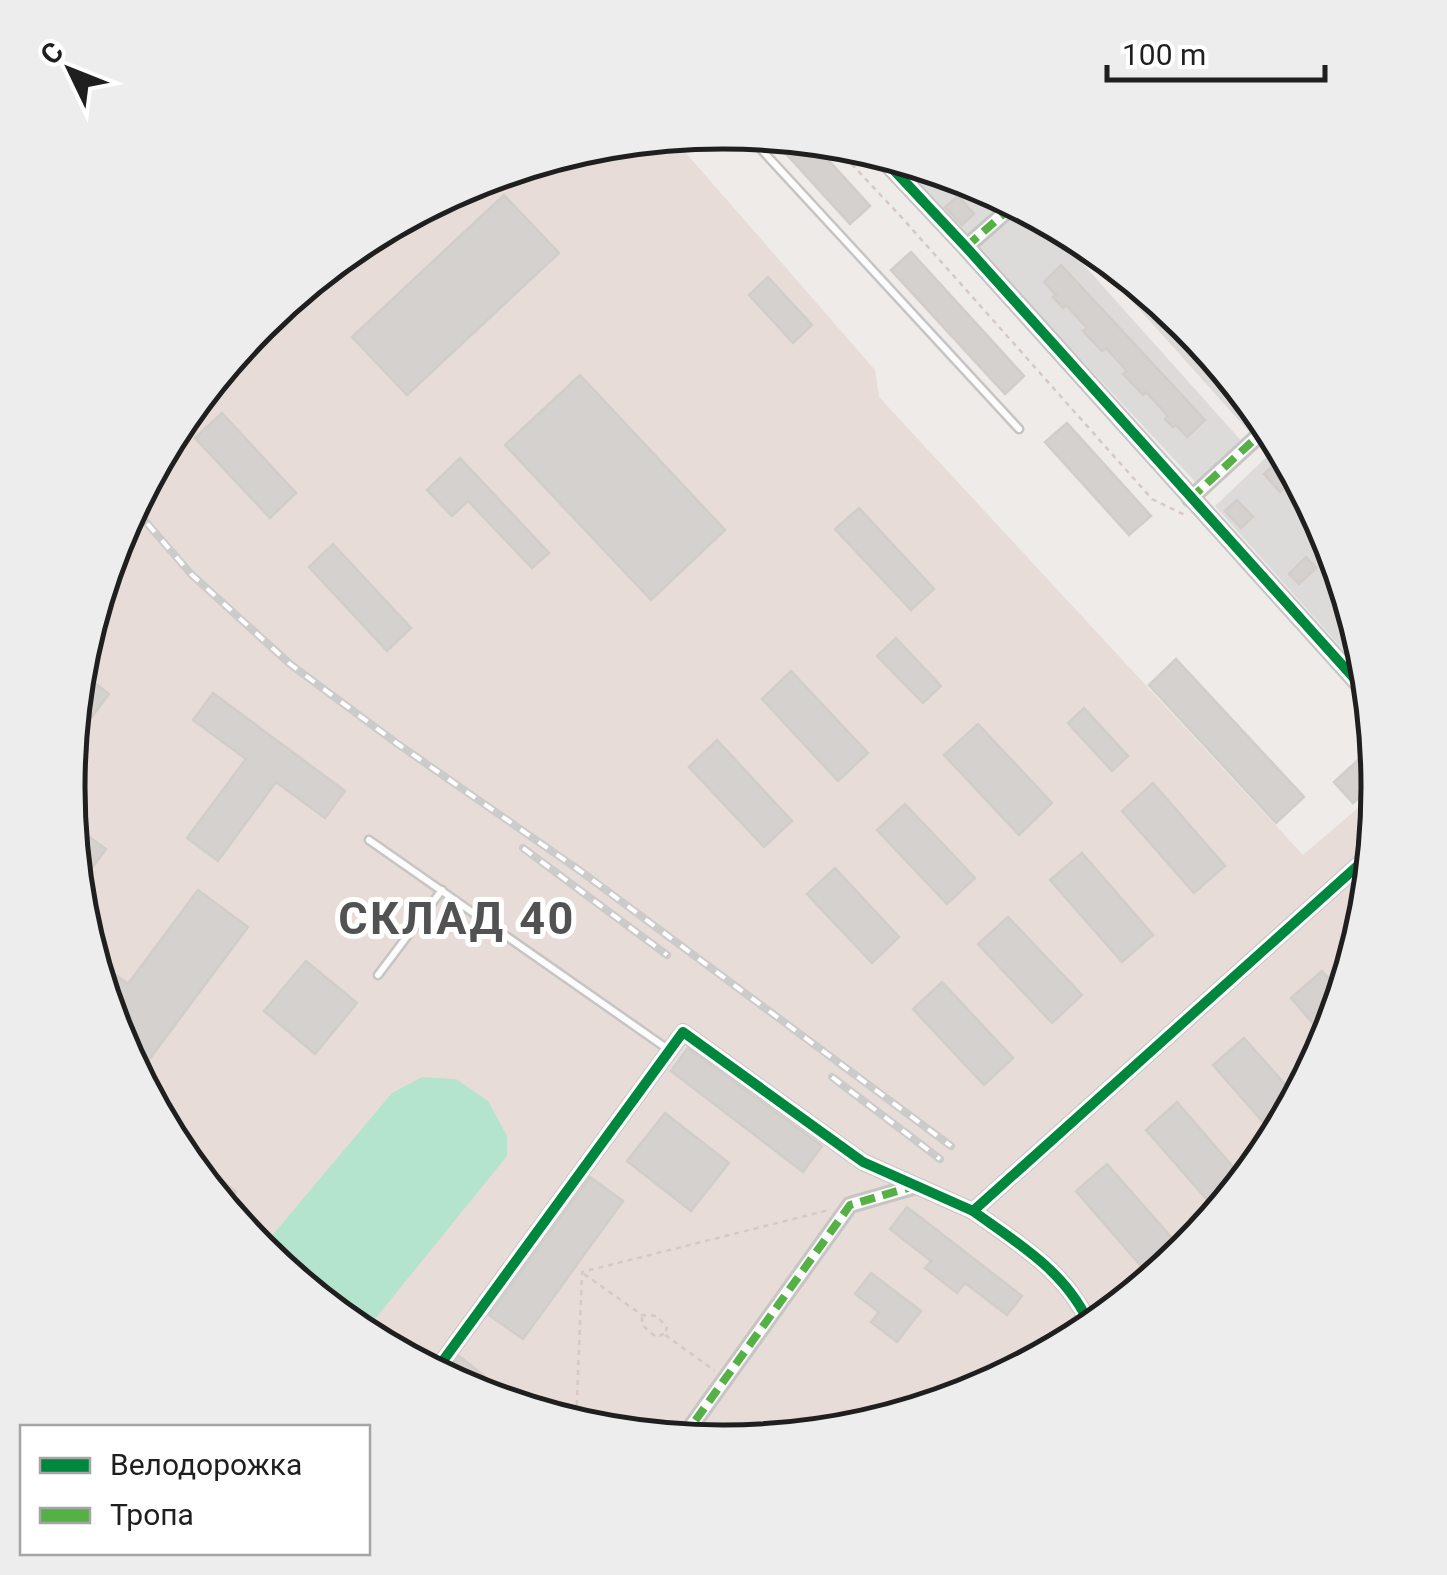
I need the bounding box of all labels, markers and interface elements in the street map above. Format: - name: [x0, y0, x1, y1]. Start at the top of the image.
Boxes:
- north arrow: [20, 20, 120, 120]
- scale bar: [1107, 20, 1324, 82]
- text: С: [34, 35, 70, 71]
- text: 100 m: [1122, 37, 1206, 72]
- district label: СКЛАД 40: [338, 892, 576, 945]
- legend: [20, 1425, 370, 1555]
- text: Велодорожка: [110, 1447, 302, 1482]
- text: Тропа: [110, 1497, 194, 1532]

